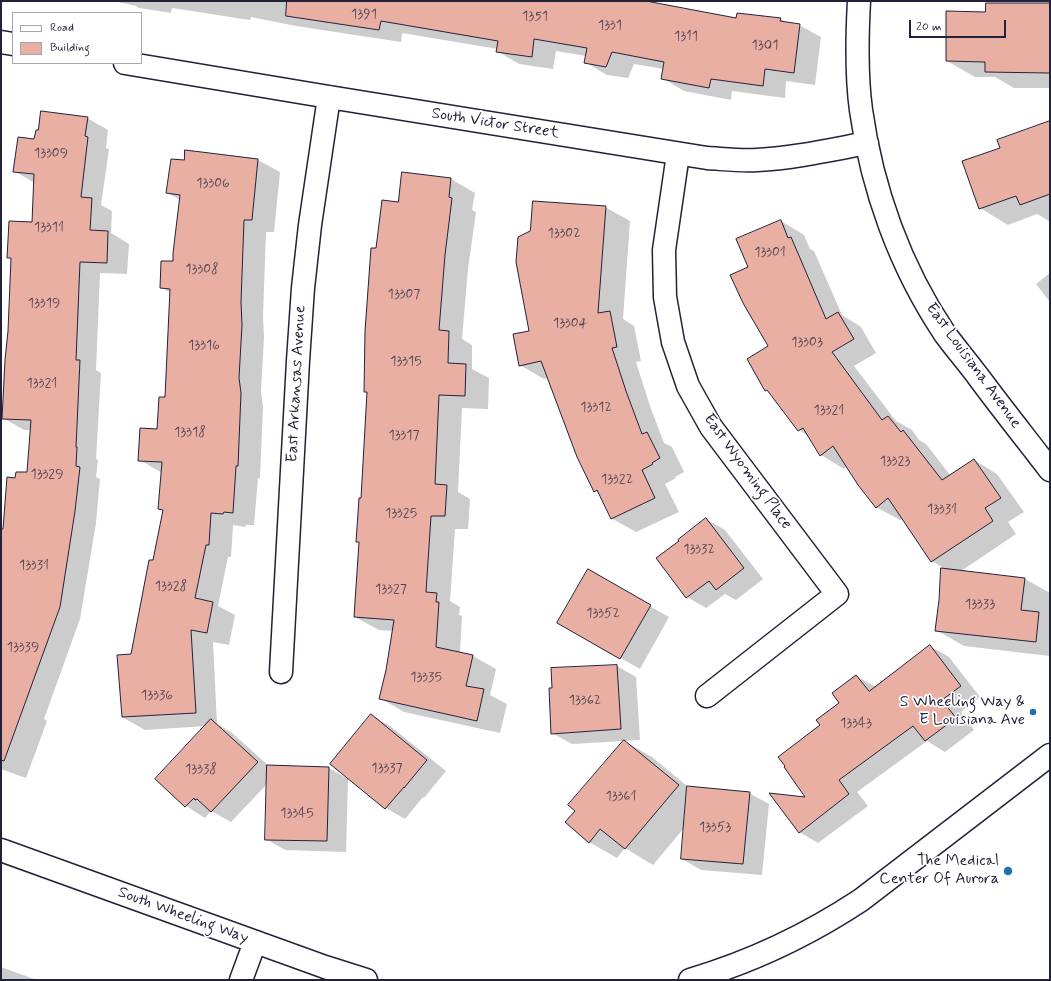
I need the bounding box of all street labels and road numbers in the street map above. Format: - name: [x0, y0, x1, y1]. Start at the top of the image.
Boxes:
- street label: South Victor Street: [430, 104, 560, 144]
- street label: East Louisiana Avenue: [921, 300, 1025, 432]
- street label: East Arkansas Avenue: [283, 305, 311, 463]
- street label: East Wyoming Place: [699, 410, 795, 534]
- street label: South Wheeling Way: [115, 883, 251, 949]

